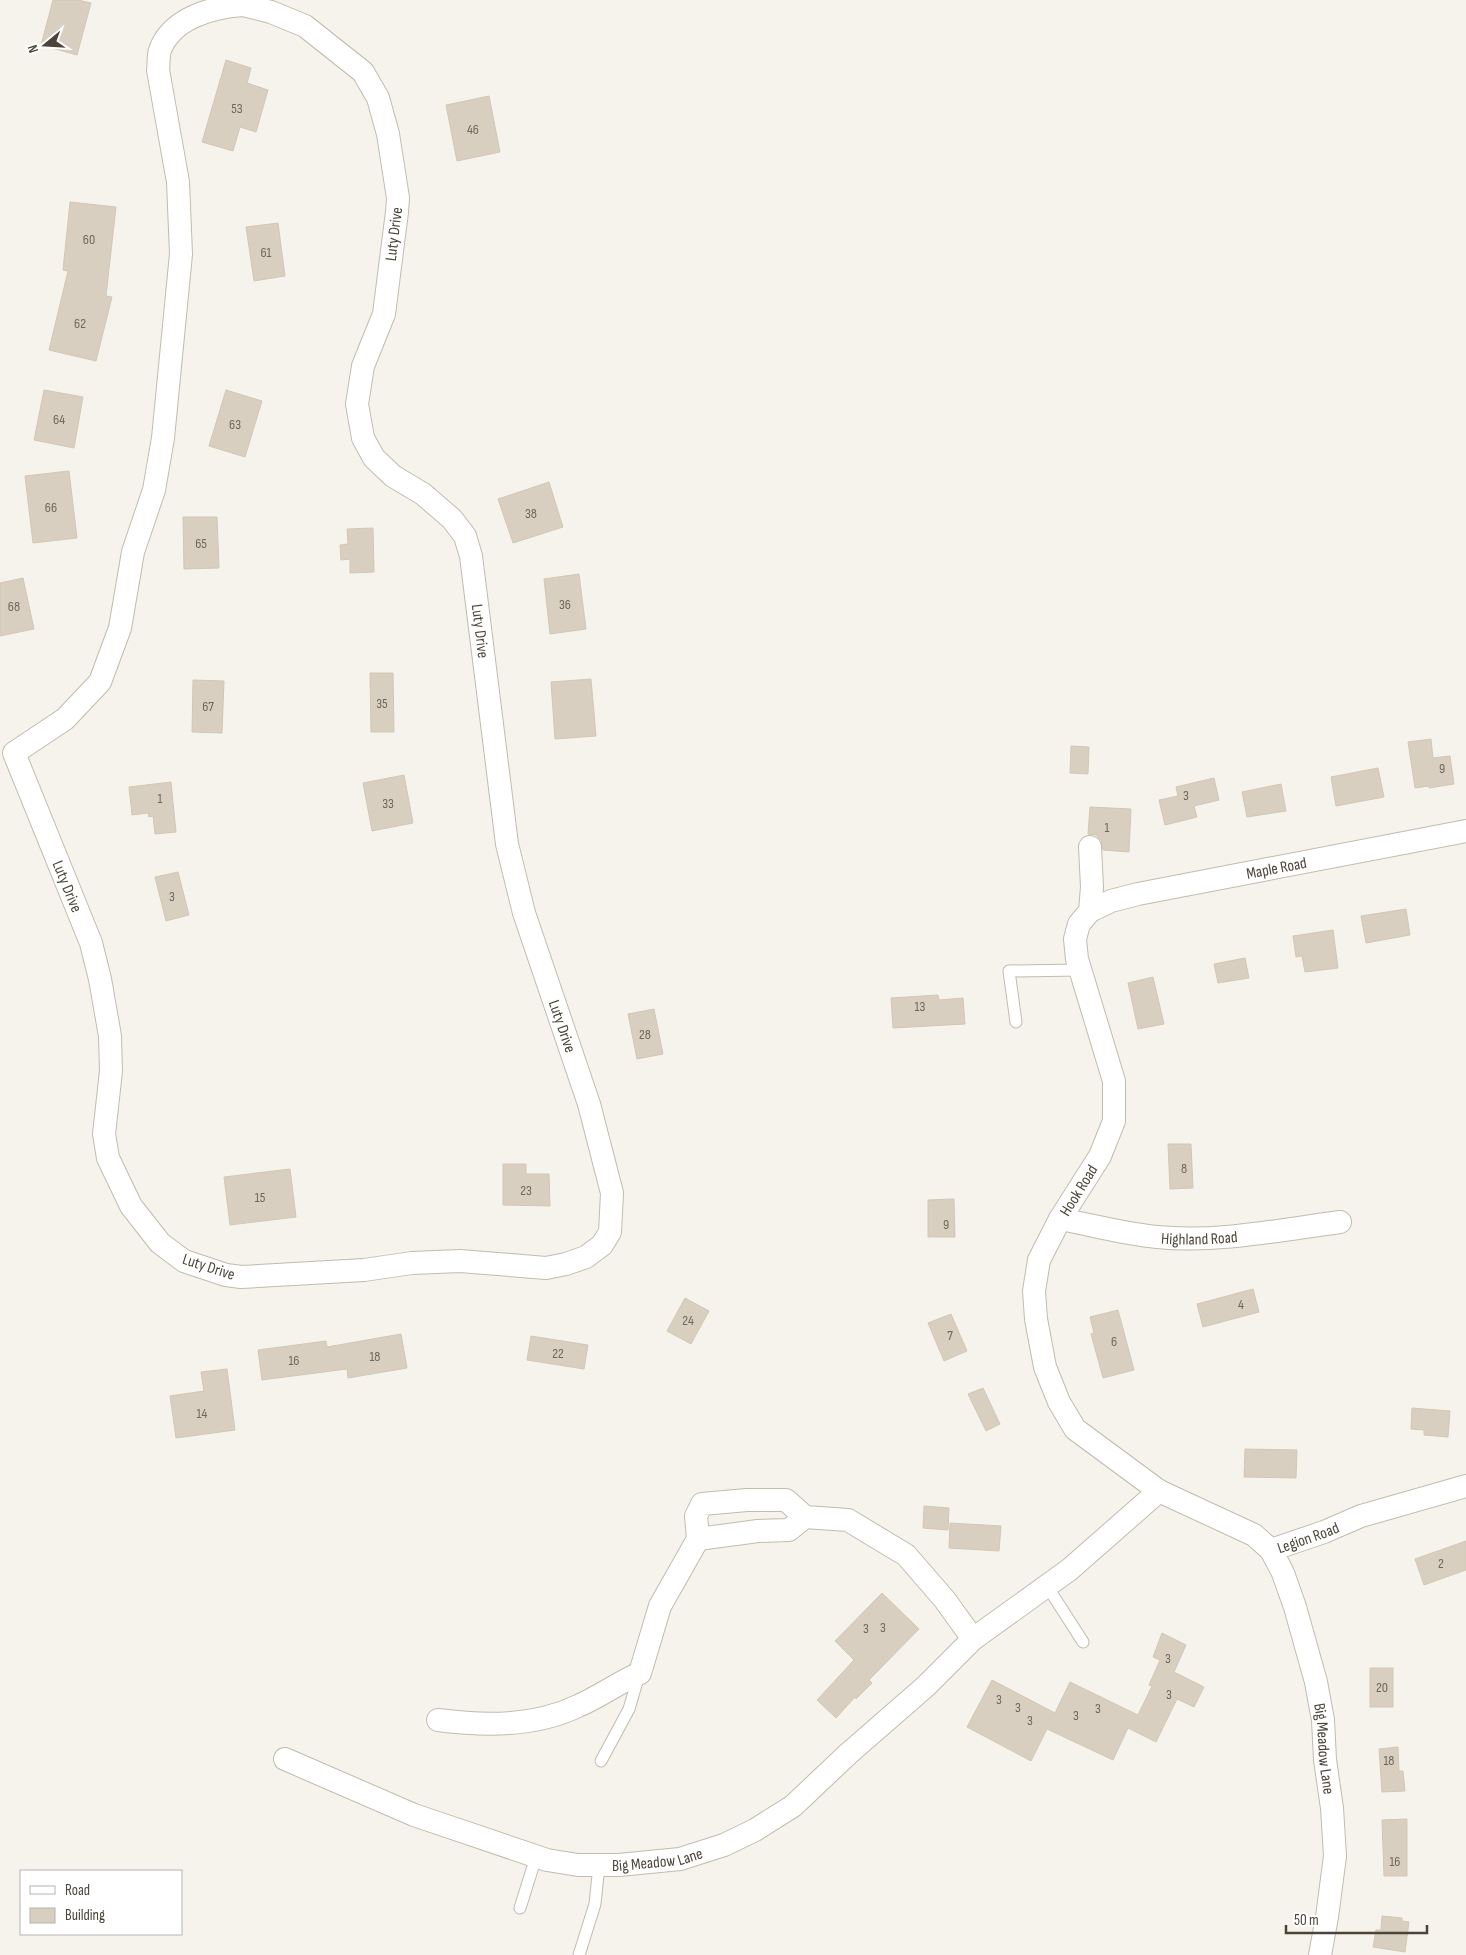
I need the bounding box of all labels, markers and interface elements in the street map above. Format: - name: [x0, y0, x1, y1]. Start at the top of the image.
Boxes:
- north arrow: [20, 20, 70, 70]
- text: N: [24, 43, 42, 55]
- house number: 53: [231, 100, 243, 117]
- house number: 46: [467, 121, 479, 138]
- street label: Luty Drive: [382, 206, 407, 262]
- house number: 60: [83, 231, 95, 248]
- house number: 61: [260, 244, 272, 261]
- house number: 62: [74, 315, 86, 332]
- house number: 64: [53, 411, 65, 428]
- house number: 63: [229, 416, 241, 433]
- house number: 66: [45, 499, 57, 516]
- house number: 38: [525, 505, 537, 522]
- house number: 65: [195, 535, 207, 552]
- house number: 36: [559, 596, 571, 613]
- house number: 68: [8, 598, 20, 615]
- street label: Luty Drive: [467, 603, 492, 659]
- house number: 35: [376, 695, 388, 712]
- house number: 67: [202, 698, 214, 715]
- house number: 9: [1439, 760, 1445, 777]
- house number: 3: [1183, 787, 1189, 804]
- house number: 1: [158, 790, 163, 807]
- house number: 33: [382, 795, 394, 812]
- house number: 1: [1105, 819, 1110, 836]
- street label: Maple Road: [1245, 854, 1308, 884]
- street label: Luty Drive: [48, 858, 86, 915]
- house number: 3: [169, 888, 175, 905]
- street label: Luty Drive: [544, 998, 579, 1055]
- house number: 13: [915, 998, 926, 1015]
- house number: 28: [639, 1026, 651, 1043]
- house number: 8: [1181, 1160, 1187, 1177]
- street label: Hook Road: [1056, 1162, 1102, 1220]
- house number: 23: [520, 1182, 532, 1199]
- house number: 15: [255, 1189, 266, 1206]
- house number: 9: [943, 1216, 949, 1233]
- street label: Highland Road: [1160, 1228, 1238, 1250]
- street label: Luty Drive: [180, 1250, 237, 1285]
- house number: 4: [1238, 1296, 1244, 1313]
- house number: 24: [682, 1312, 694, 1329]
- house number: 7: [947, 1327, 953, 1344]
- house number: 6: [1111, 1333, 1117, 1350]
- house number: 22: [552, 1345, 564, 1362]
- house number: 18: [369, 1348, 381, 1365]
- house number: 16: [288, 1352, 300, 1369]
- house number: 14: [197, 1405, 208, 1422]
- street label: Legion Road: [1275, 1519, 1342, 1558]
- house number: 2: [1438, 1555, 1444, 1572]
- house number: 3: [880, 1619, 886, 1636]
- house number: 3: [863, 1620, 869, 1637]
- house number: 3: [1165, 1650, 1171, 1667]
- house number: 20: [1376, 1679, 1388, 1696]
- house number: 3: [1166, 1686, 1172, 1703]
- house number: 3: [996, 1691, 1002, 1708]
- house number: 3: [1015, 1699, 1021, 1716]
- house number: 3: [1095, 1700, 1101, 1717]
- street label: Big Meadow Lane: [1309, 1702, 1338, 1796]
- house number: 3: [1073, 1707, 1079, 1724]
- house number: 3: [1027, 1712, 1033, 1729]
- house number: 18: [1383, 1752, 1395, 1769]
- street label: Big Meadow Lane: [612, 1844, 705, 1876]
- house number: 16: [1389, 1853, 1401, 1870]
- legend: [20, 1870, 182, 1935]
- text: Road: [65, 1881, 90, 1900]
- scale bar: [1286, 1902, 1427, 1934]
- text: Building: [65, 1906, 105, 1925]
- text: 50 m: [1294, 1911, 1319, 1930]

